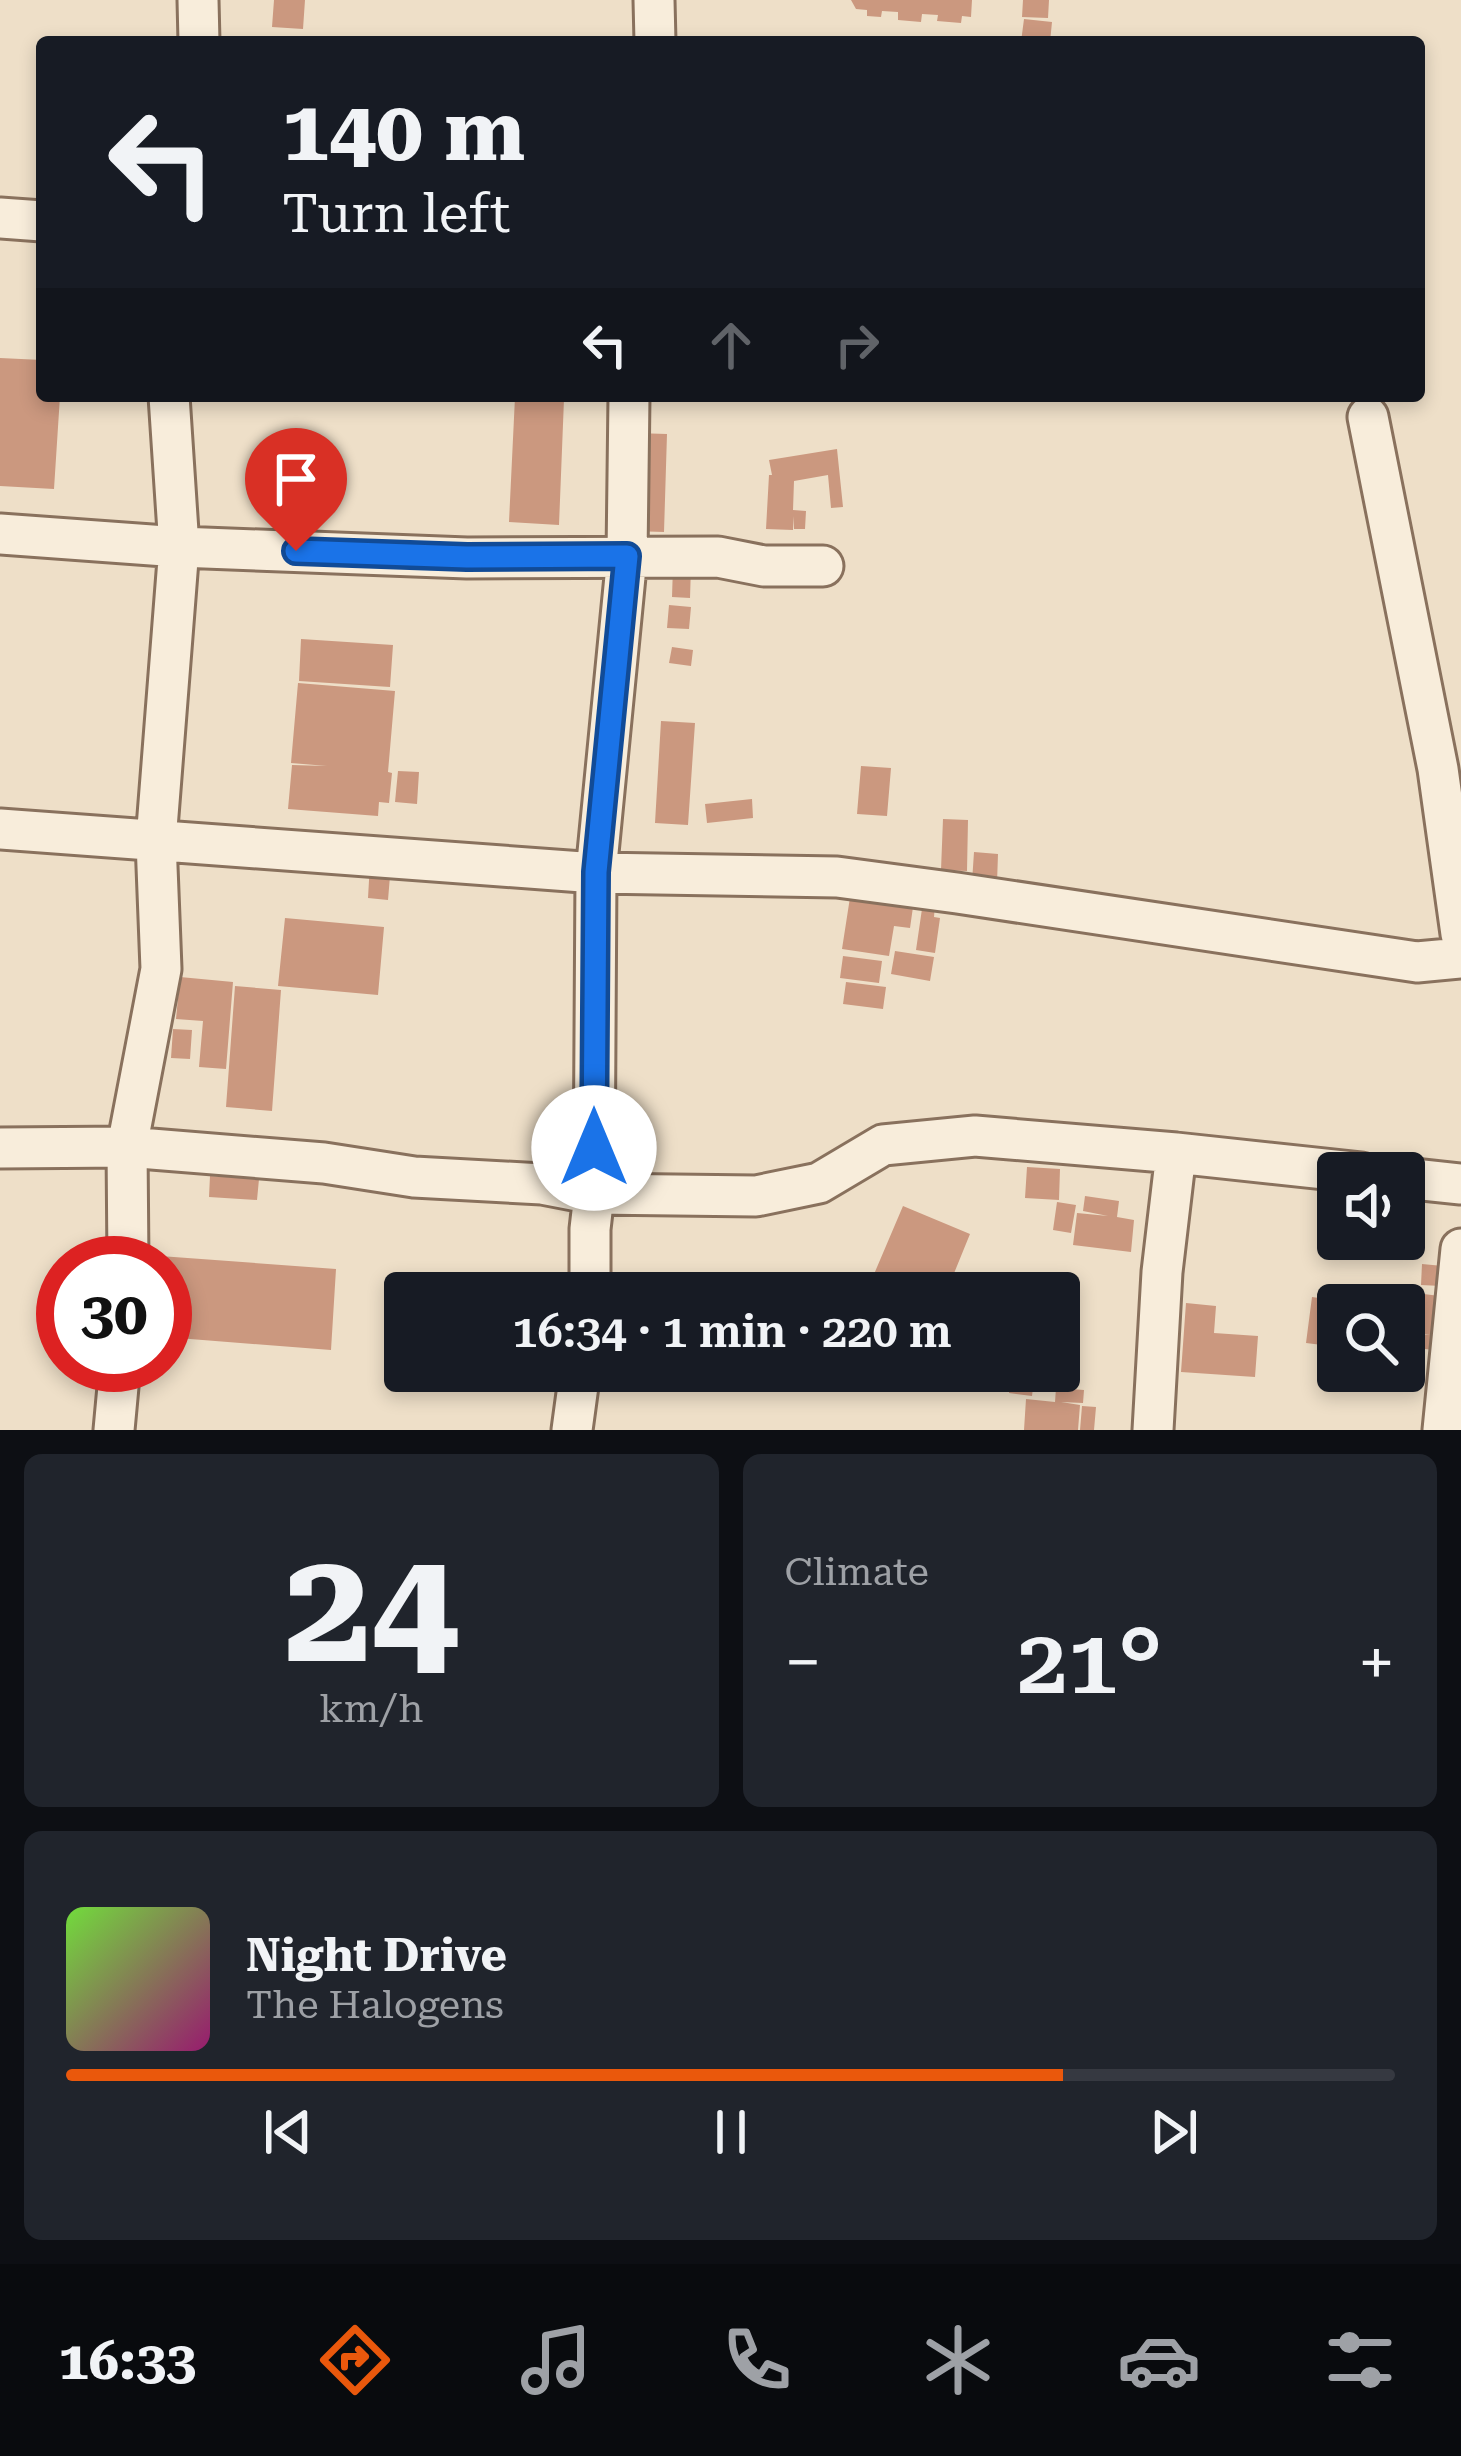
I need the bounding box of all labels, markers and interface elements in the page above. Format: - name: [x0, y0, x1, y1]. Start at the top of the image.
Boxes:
- text: 140 m: [282, 82, 525, 180]
- icon: left: [84, 84, 240, 240]
- text: Turn left: [282, 182, 510, 245]
- icon: left: [572, 312, 638, 378]
- icon: ahead: [698, 312, 764, 378]
- icon: right: [824, 312, 890, 378]
- pin: [245, 428, 347, 551]
- icon: arrive: [263, 446, 329, 512]
- position arrow: [531, 1085, 657, 1211]
- map controls: [1317, 1152, 1425, 1392]
- button: sound: [1317, 1152, 1425, 1260]
- speed limit sign: 30: [36, 1236, 192, 1392]
- button: search: [1317, 1284, 1425, 1392]
- text: 16:34 · 1 min · 220 m: [512, 1305, 952, 1358]
- text: 24: [284, 1516, 459, 1699]
- text: Climate: [785, 1549, 929, 1595]
- text: 21°: [1017, 1610, 1162, 1715]
- text: −: [785, 1624, 821, 1701]
- text: +: [1358, 1624, 1395, 1701]
- text: km/h: [319, 1686, 423, 1732]
- text: Night Drive: [246, 1929, 507, 1982]
- text: The Halogens: [246, 1982, 504, 2028]
- icon: previous: [255, 2099, 321, 2165]
- icon: pause: [698, 2099, 764, 2165]
- icon: next: [1141, 2099, 1207, 2165]
- icon: directions: [313, 2318, 397, 2402]
- icon: music: [514, 2318, 598, 2402]
- icon: phone: [715, 2318, 799, 2402]
- icon: climate: [916, 2318, 1000, 2402]
- icon: car: [1117, 2318, 1201, 2402]
- icon: filters: [1318, 2318, 1402, 2402]
- text: 16:33: [59, 2329, 196, 2392]

